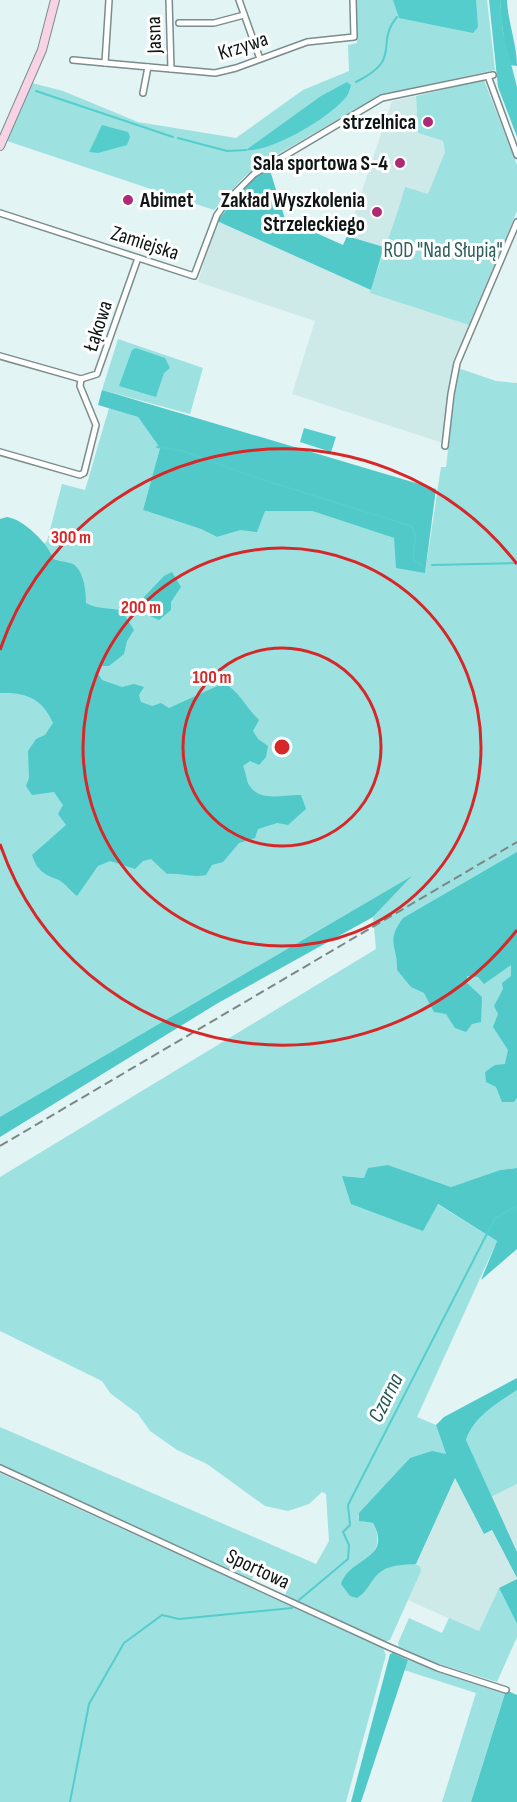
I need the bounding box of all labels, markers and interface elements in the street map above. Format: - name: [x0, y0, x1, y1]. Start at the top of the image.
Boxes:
- street label: Jasna: [141, 16, 167, 55]
- street label: Krzywa: [215, 26, 271, 66]
- place label: strzelnica: [343, 110, 416, 135]
- marker: strzelnica: [421, 115, 435, 129]
- place label: Sala sportowa S-4: [253, 151, 388, 176]
- marker: Sala sportowa S-4: [393, 156, 407, 170]
- place label: Abimet: [139, 188, 193, 213]
- place label: Zakład Wyszkolenia Strzeleckiego: [221, 188, 365, 237]
- marker: Abimet: [121, 193, 135, 207]
- marker: Zakład Wyszkolenia Strzeleckiego: [370, 205, 384, 219]
- street label: Zamiejska: [108, 220, 182, 266]
- park label: ROD "Nad Słupią": [383, 238, 503, 263]
- street label: Łąkowa: [78, 298, 118, 355]
- text: 300 m: [51, 527, 91, 548]
- text: 200 m: [121, 597, 161, 618]
- text: 100 m: [193, 667, 232, 688]
- centre of rings: [272, 737, 292, 757]
- water label: Czarna: [362, 1369, 410, 1427]
- street label: Sportowa: [222, 1543, 294, 1595]

